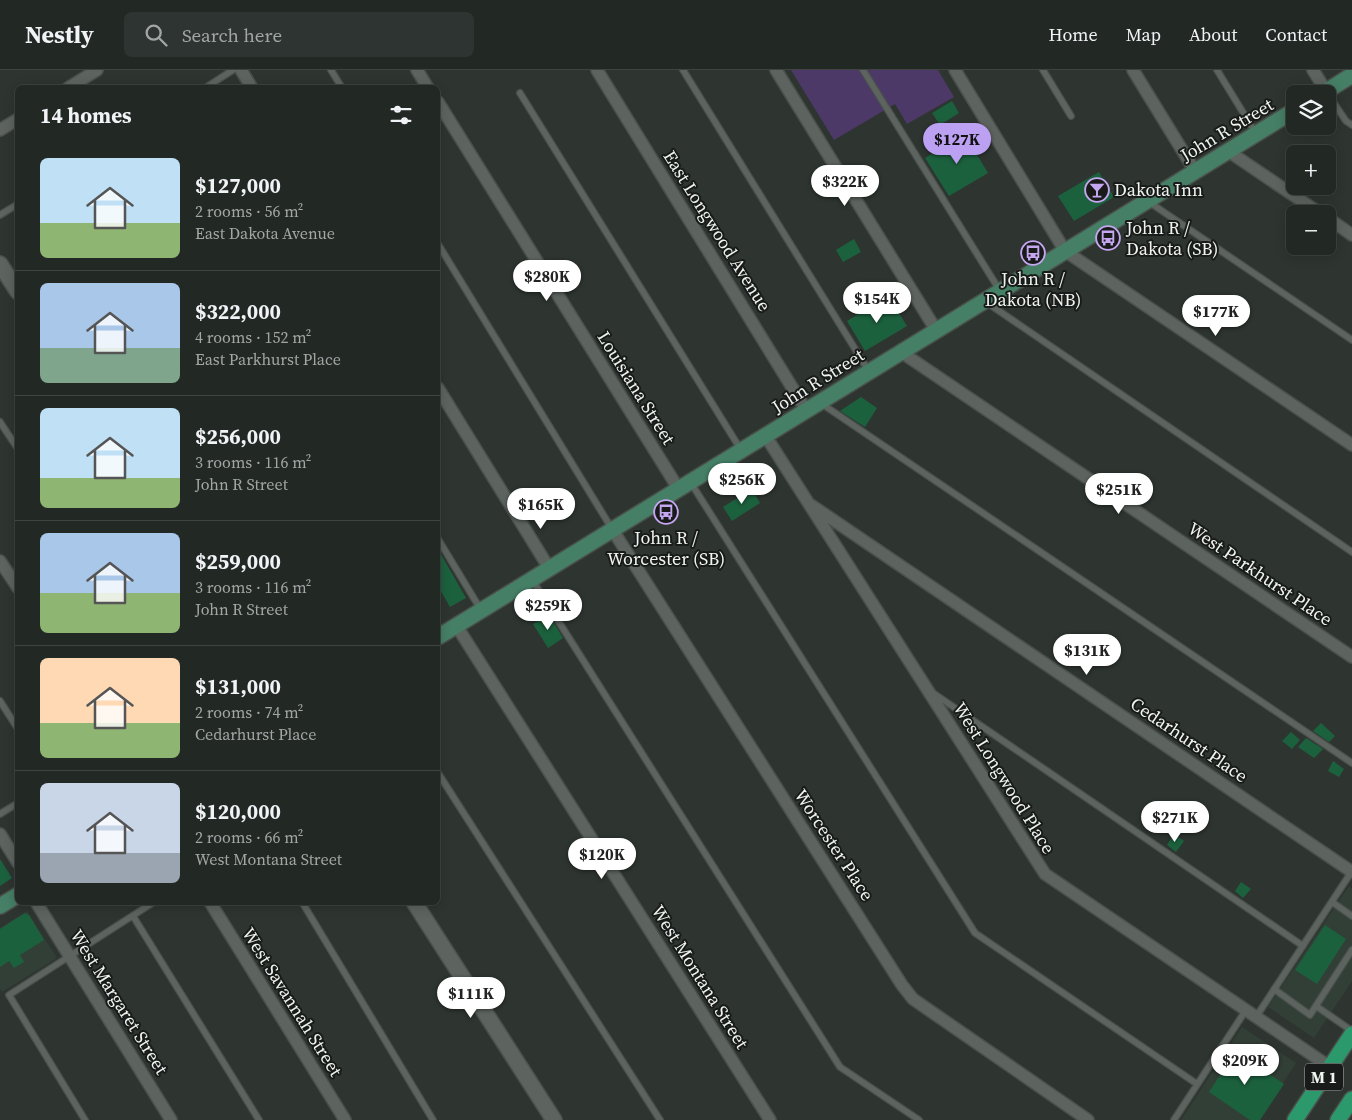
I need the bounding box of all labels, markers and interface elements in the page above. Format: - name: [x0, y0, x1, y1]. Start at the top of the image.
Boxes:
- search box: [124, 12, 474, 57]
- text: Nestly: [25, 18, 94, 51]
- icon: search: [142, 21, 170, 49]
- text: Search here: [182, 22, 282, 48]
- text: Home: [1049, 22, 1098, 47]
- text: Map: [1126, 22, 1161, 47]
- text: About: [1189, 22, 1237, 47]
- text: Contact: [1265, 22, 1327, 47]
- map controls: [1286, 85, 1336, 255]
- button: layers: [1286, 85, 1336, 135]
- street label: John R Street: [1175, 92, 1278, 168]
- text: 14 homes: [40, 101, 132, 130]
- icon: filters: [387, 101, 415, 129]
- pin: $127K: [922, 122, 992, 165]
- text: $127K: [934, 128, 980, 150]
- street label: East Longwood Avenue: [658, 145, 777, 316]
- button: +: [1286, 145, 1336, 195]
- pin: $322K: [810, 164, 880, 207]
- text: $322K: [822, 170, 868, 192]
- text: $127,000: [195, 171, 281, 200]
- bar icon: Dakota Inn: [1084, 177, 1110, 203]
- place label: Dakota Inn: [1114, 177, 1203, 202]
- icon: home: [80, 178, 140, 238]
- text: 2 rooms · 56 m²: [195, 200, 303, 222]
- button: −: [1286, 205, 1336, 255]
- place label: John R / Dakota (SB): [1125, 215, 1218, 261]
- text: East Dakota Avenue: [195, 222, 335, 244]
- bus stop icon: John R / Dakota (SB): [1095, 225, 1121, 251]
- bus stop icon: John R / Dakota (NB): [1020, 240, 1046, 266]
- pin: $280K: [512, 260, 582, 302]
- text: $280K: [524, 265, 570, 287]
- place label: John R / Dakota (NB): [985, 266, 1081, 312]
- pin: $154K: [842, 282, 912, 324]
- text: $154K: [854, 287, 900, 309]
- pin: $177K: [1181, 294, 1251, 337]
- text: $322,000: [195, 297, 281, 326]
- text: $177K: [1193, 300, 1239, 322]
- icon: home: [80, 303, 140, 363]
- text: 4 rooms · 152 m²: [195, 326, 311, 348]
- street label: Louisiana Street: [592, 326, 681, 449]
- street label: John R Street: [766, 342, 869, 419]
- text: East Parkhurst Place: [195, 348, 341, 370]
- text: $256,000: [195, 422, 281, 451]
- icon: home: [80, 428, 140, 488]
- text: 3 rooms · 116 m²: [195, 451, 311, 473]
- pin: $256K: [707, 462, 777, 505]
- text: $256K: [719, 468, 765, 490]
- pin: $251K: [1084, 472, 1154, 515]
- text: John R Street: [195, 473, 288, 495]
- text: $251K: [1096, 478, 1142, 500]
- pin: $165K: [506, 488, 576, 530]
- text: $165K: [518, 493, 564, 515]
- bus stop icon: John R / Worcester (SB): [653, 499, 679, 525]
- street label: West Parkhurst Place: [1183, 516, 1338, 631]
- place label: John R / Worcester (SB): [607, 525, 725, 571]
- text: $259,000: [195, 547, 281, 576]
- icon: home: [80, 553, 140, 613]
- text: 3 rooms · 116 m²: [195, 576, 311, 598]
- pin: $259K: [513, 588, 583, 631]
- text: $259K: [525, 594, 571, 616]
- text: John R Street: [195, 598, 288, 620]
- pin: $131K: [1052, 634, 1122, 676]
- text: $131K: [1064, 639, 1110, 661]
- text: $131,000: [195, 672, 281, 701]
- icon: home: [80, 678, 140, 738]
- street label: Cedarhurst Place: [1126, 691, 1253, 788]
- street label: West Longwood Place: [948, 697, 1061, 858]
- text: 2 rooms · 74 m²: [195, 701, 303, 723]
- text: Cedarhurst Place: [195, 723, 316, 745]
- street label: Worcester Place: [789, 784, 880, 906]
- text: $120,000: [195, 797, 281, 826]
- pin: $271K: [1140, 800, 1210, 843]
- icon: home: [80, 803, 140, 863]
- text: $271K: [1152, 806, 1198, 828]
- text: 2 rooms · 66 m²: [195, 826, 303, 848]
- pin: $120K: [567, 838, 637, 880]
- text: $120K: [579, 843, 625, 865]
- text: West Montana Street: [195, 848, 342, 870]
- street label: West Montana Street: [646, 900, 755, 1054]
- street label: West Savannah Street: [236, 922, 349, 1081]
- street label: West Margaret Street: [65, 924, 174, 1079]
- pin: $111K: [436, 976, 506, 1019]
- text: $111K: [448, 982, 494, 1004]
- pin: $209K: [1210, 1044, 1280, 1086]
- text: $209K: [1222, 1049, 1268, 1071]
- road number: M 1: [1305, 1064, 1343, 1090]

